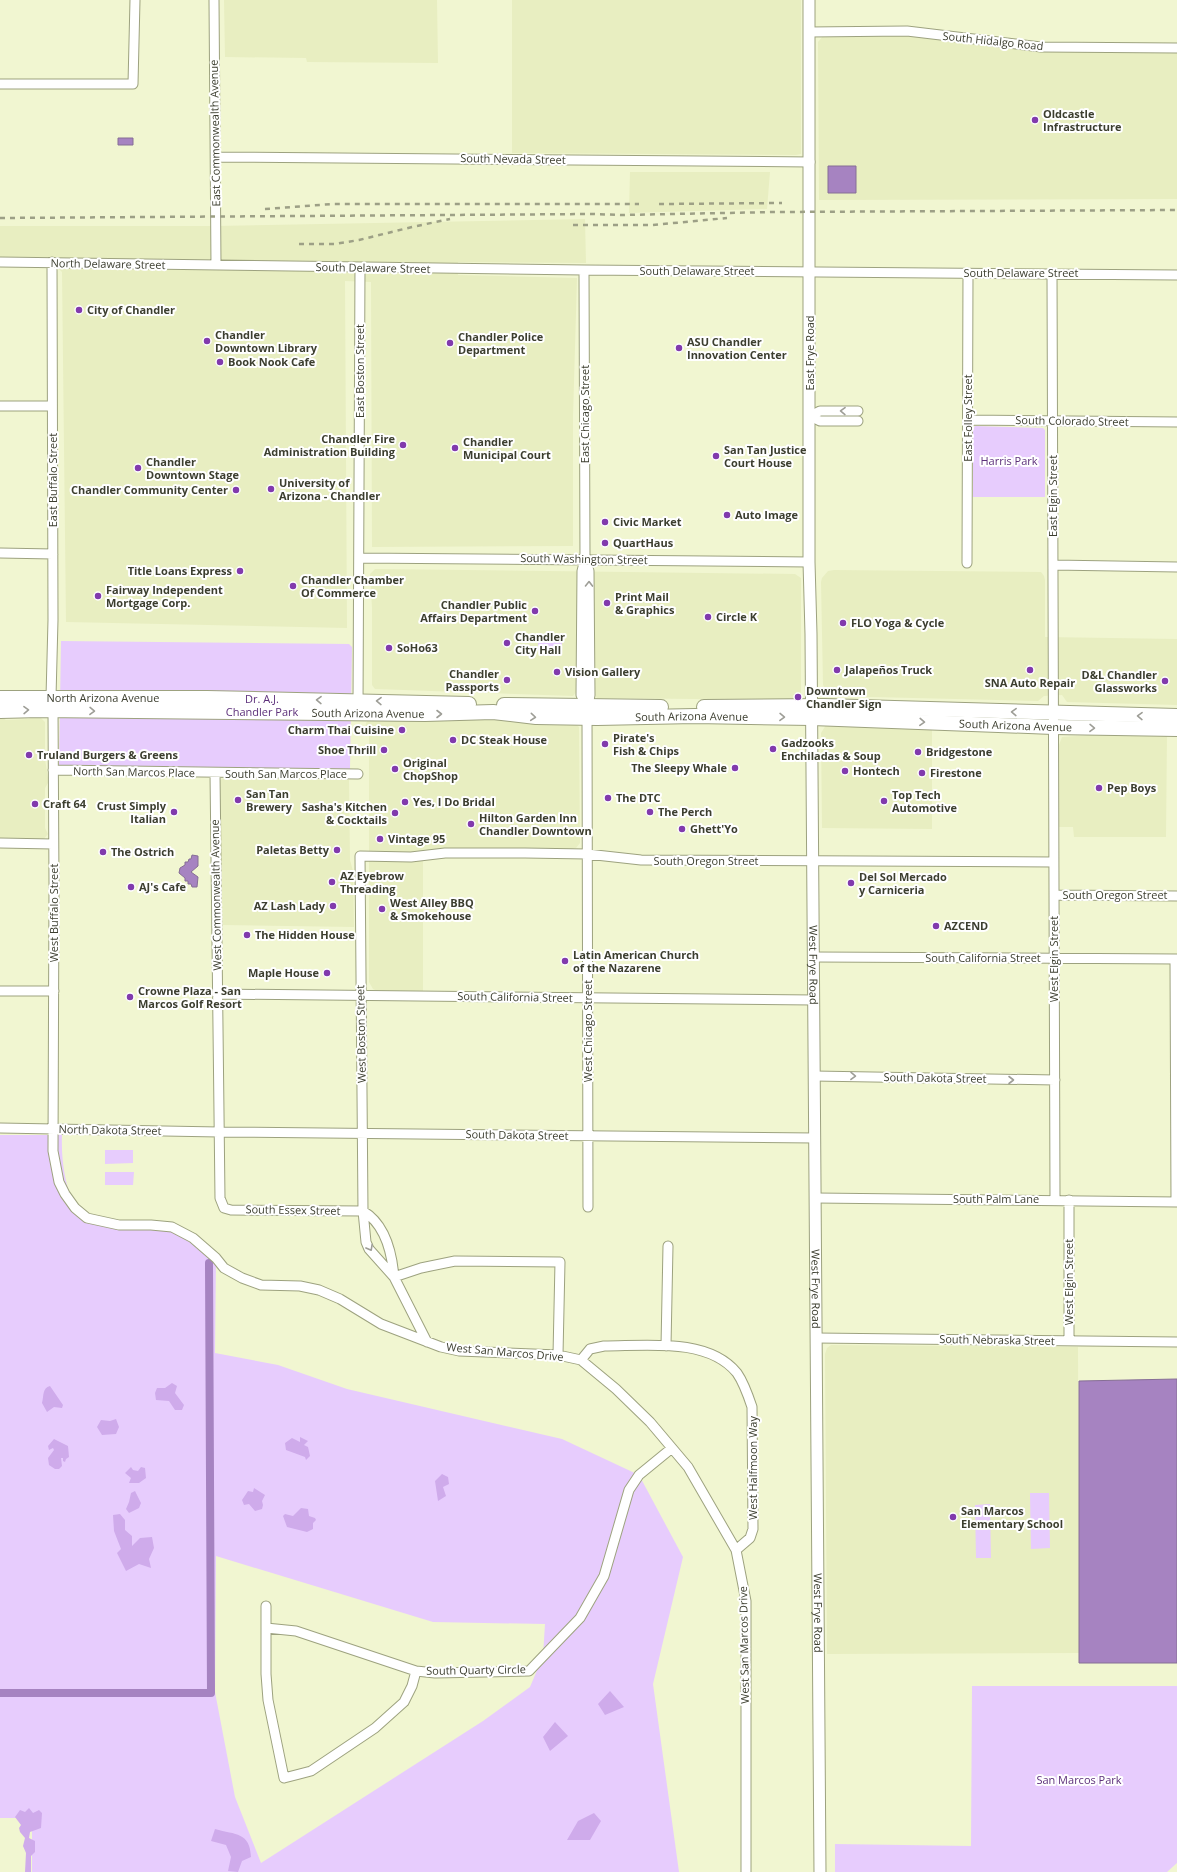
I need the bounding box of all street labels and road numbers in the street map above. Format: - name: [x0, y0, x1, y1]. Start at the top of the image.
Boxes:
- street label: South Hidalgo Road: [942, 28, 1044, 53]
- street label: East Commonwealth Avenue: [206, 59, 223, 207]
- street label: South Nevada Street: [460, 150, 566, 167]
- street label: North Delaware Street: [50, 255, 166, 272]
- street label: South Delaware Street: [315, 259, 431, 276]
- street label: South Delaware Street: [640, 263, 755, 278]
- street label: South Delaware Street: [964, 265, 1079, 280]
- street label: East Frye Road: [802, 315, 817, 391]
- street label: East Boston Street: [352, 324, 367, 418]
- street label: East Chicago Street: [577, 365, 592, 463]
- street label: East Folley Street: [960, 374, 975, 462]
- street label: South Colorado Street: [1015, 412, 1129, 429]
- street label: East Buffalo Street: [45, 433, 60, 527]
- street label: East Elgin Street: [1045, 455, 1060, 537]
- street label: South Washington Street: [520, 550, 648, 567]
- street label: North Arizona Avenue: [46, 690, 160, 705]
- street label: South Arizona Avenue: [311, 705, 425, 721]
- street label: South Arizona Avenue: [635, 708, 748, 724]
- street label: South Arizona Avenue: [959, 715, 1072, 734]
- street label: North San Marcos Place: [73, 763, 195, 780]
- street label: South San Marcos Place: [225, 766, 347, 781]
- street label: West Commonwealth Avenue: [207, 819, 224, 971]
- street label: South Oregon Street: [653, 853, 759, 868]
- street label: West Buffalo Street: [46, 864, 61, 962]
- street label: South Oregon Street: [1062, 887, 1168, 902]
- street label: West Elgin Street: [1046, 916, 1061, 1002]
- street label: West Frye Road: [806, 925, 822, 1005]
- street label: South California Street: [925, 950, 1041, 965]
- street label: West Chicago Street: [580, 980, 595, 1082]
- street label: West Boston Street: [352, 985, 369, 1083]
- street label: South California Street: [457, 988, 573, 1005]
- street label: South Dakota Street: [883, 1069, 987, 1086]
- street label: North Dakota Street: [58, 1121, 162, 1138]
- street label: South Dakota Street: [465, 1126, 569, 1143]
- street label: South Palm Lane: [953, 1191, 1039, 1206]
- street label: South Essex Street: [245, 1201, 341, 1218]
- street label: West Elgin Street: [1061, 1239, 1076, 1325]
- street label: West Frye Road: [808, 1249, 824, 1329]
- street label: South Nebraska Street: [939, 1331, 1055, 1348]
- street label: West San Marcos Drive: [446, 1339, 564, 1364]
- street label: West Halfmoon Way: [745, 1416, 760, 1520]
- street label: West Frye Road: [811, 1573, 826, 1653]
- street label: West San Marcos Drive: [735, 1586, 752, 1704]
- street label: South Quarty Circle: [426, 1661, 526, 1678]

